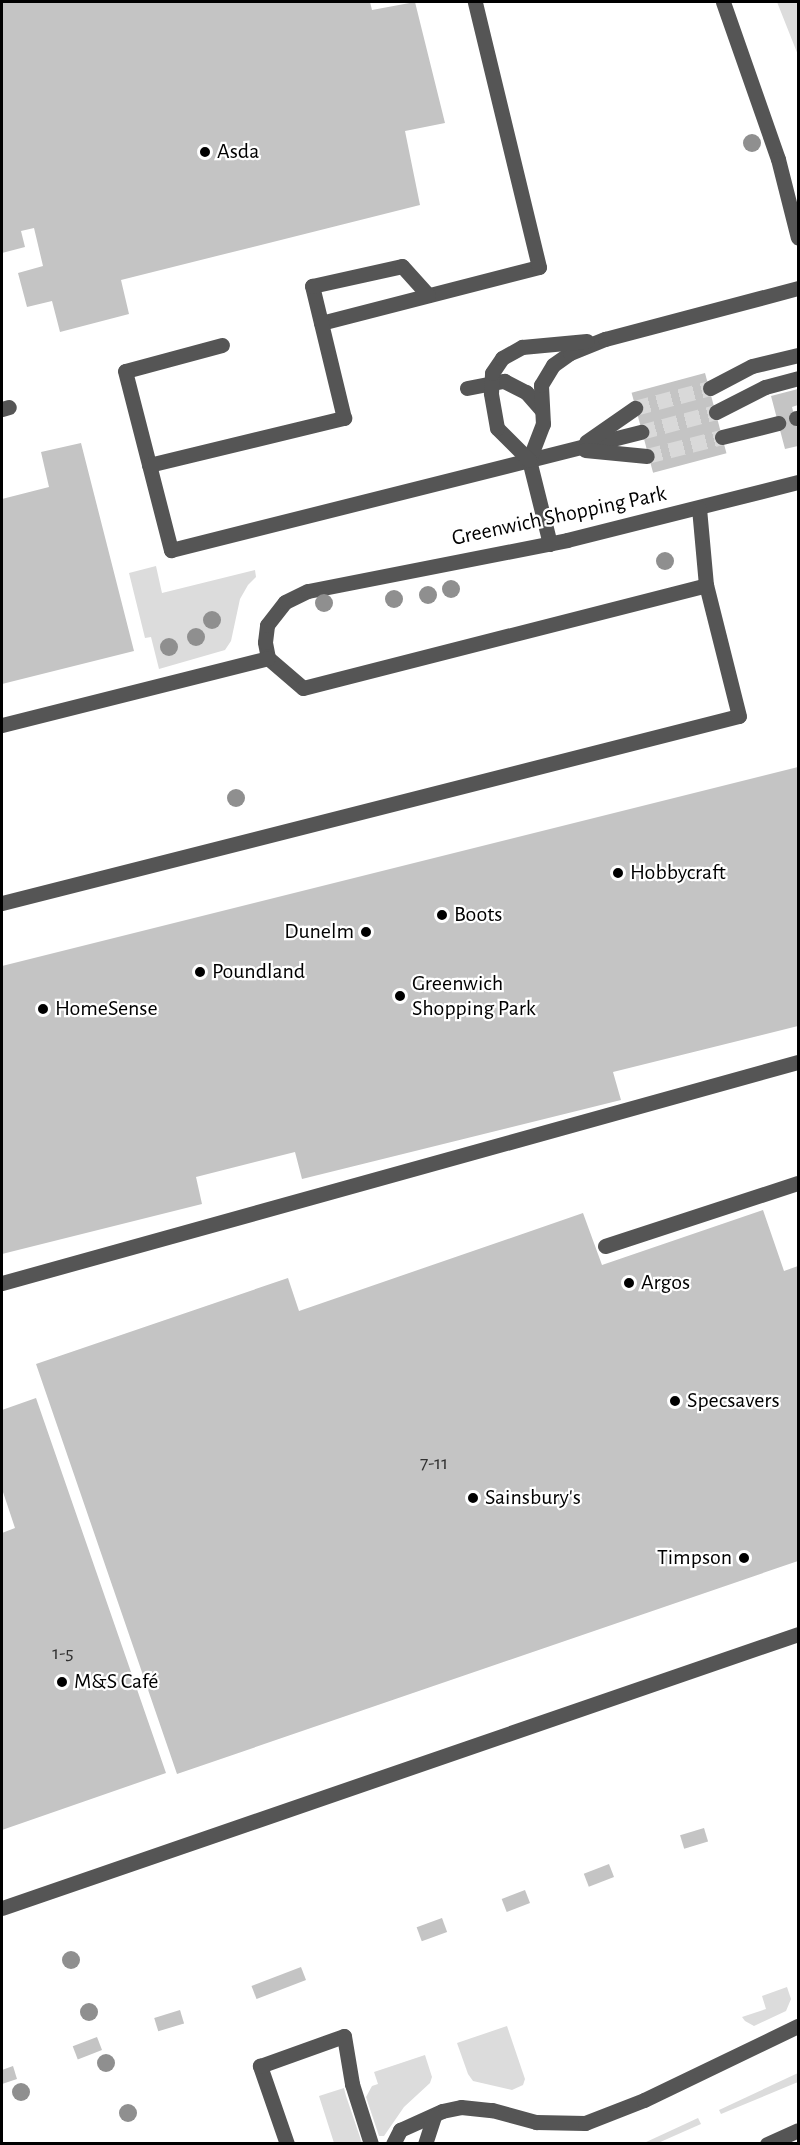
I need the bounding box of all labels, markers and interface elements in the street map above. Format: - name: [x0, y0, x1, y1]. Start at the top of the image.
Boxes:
- place label: Asda: [217, 139, 259, 165]
- marker: Asda: [198, 145, 212, 159]
- street label: Greenwich Shopping Park: [449, 480, 669, 552]
- place label: Hobbycraft: [630, 860, 726, 886]
- marker: Hobbycraft: [611, 866, 625, 880]
- place label: Boots: [454, 902, 502, 928]
- marker: Boots: [435, 908, 449, 922]
- place label: Dunelm: [284, 919, 354, 945]
- marker: Dunelm: [359, 925, 373, 939]
- place label: Poundland: [212, 959, 305, 985]
- marker: Poundland: [193, 965, 207, 979]
- place label: Greenwich Shopping Park: [412, 970, 536, 1022]
- marker: Greenwich Shopping Park: [393, 989, 407, 1003]
- place label: HomeSense: [55, 996, 158, 1022]
- marker: HomeSense: [36, 1002, 50, 1016]
- place label: Argos: [641, 1270, 690, 1296]
- marker: Argos: [622, 1276, 636, 1290]
- place label: Specsavers: [687, 1388, 780, 1414]
- marker: Specsavers: [668, 1394, 682, 1408]
- house number: 7-11: [420, 1451, 448, 1475]
- place label: Sainsbury's: [485, 1485, 581, 1511]
- marker: Sainsbury's: [466, 1491, 480, 1505]
- place label: Timpson: [657, 1545, 732, 1571]
- marker: Timpson: [737, 1551, 751, 1565]
- house number: 1-5: [52, 1641, 74, 1665]
- place label: M&S Café: [74, 1669, 158, 1695]
- marker: M&S Café: [55, 1675, 69, 1689]

